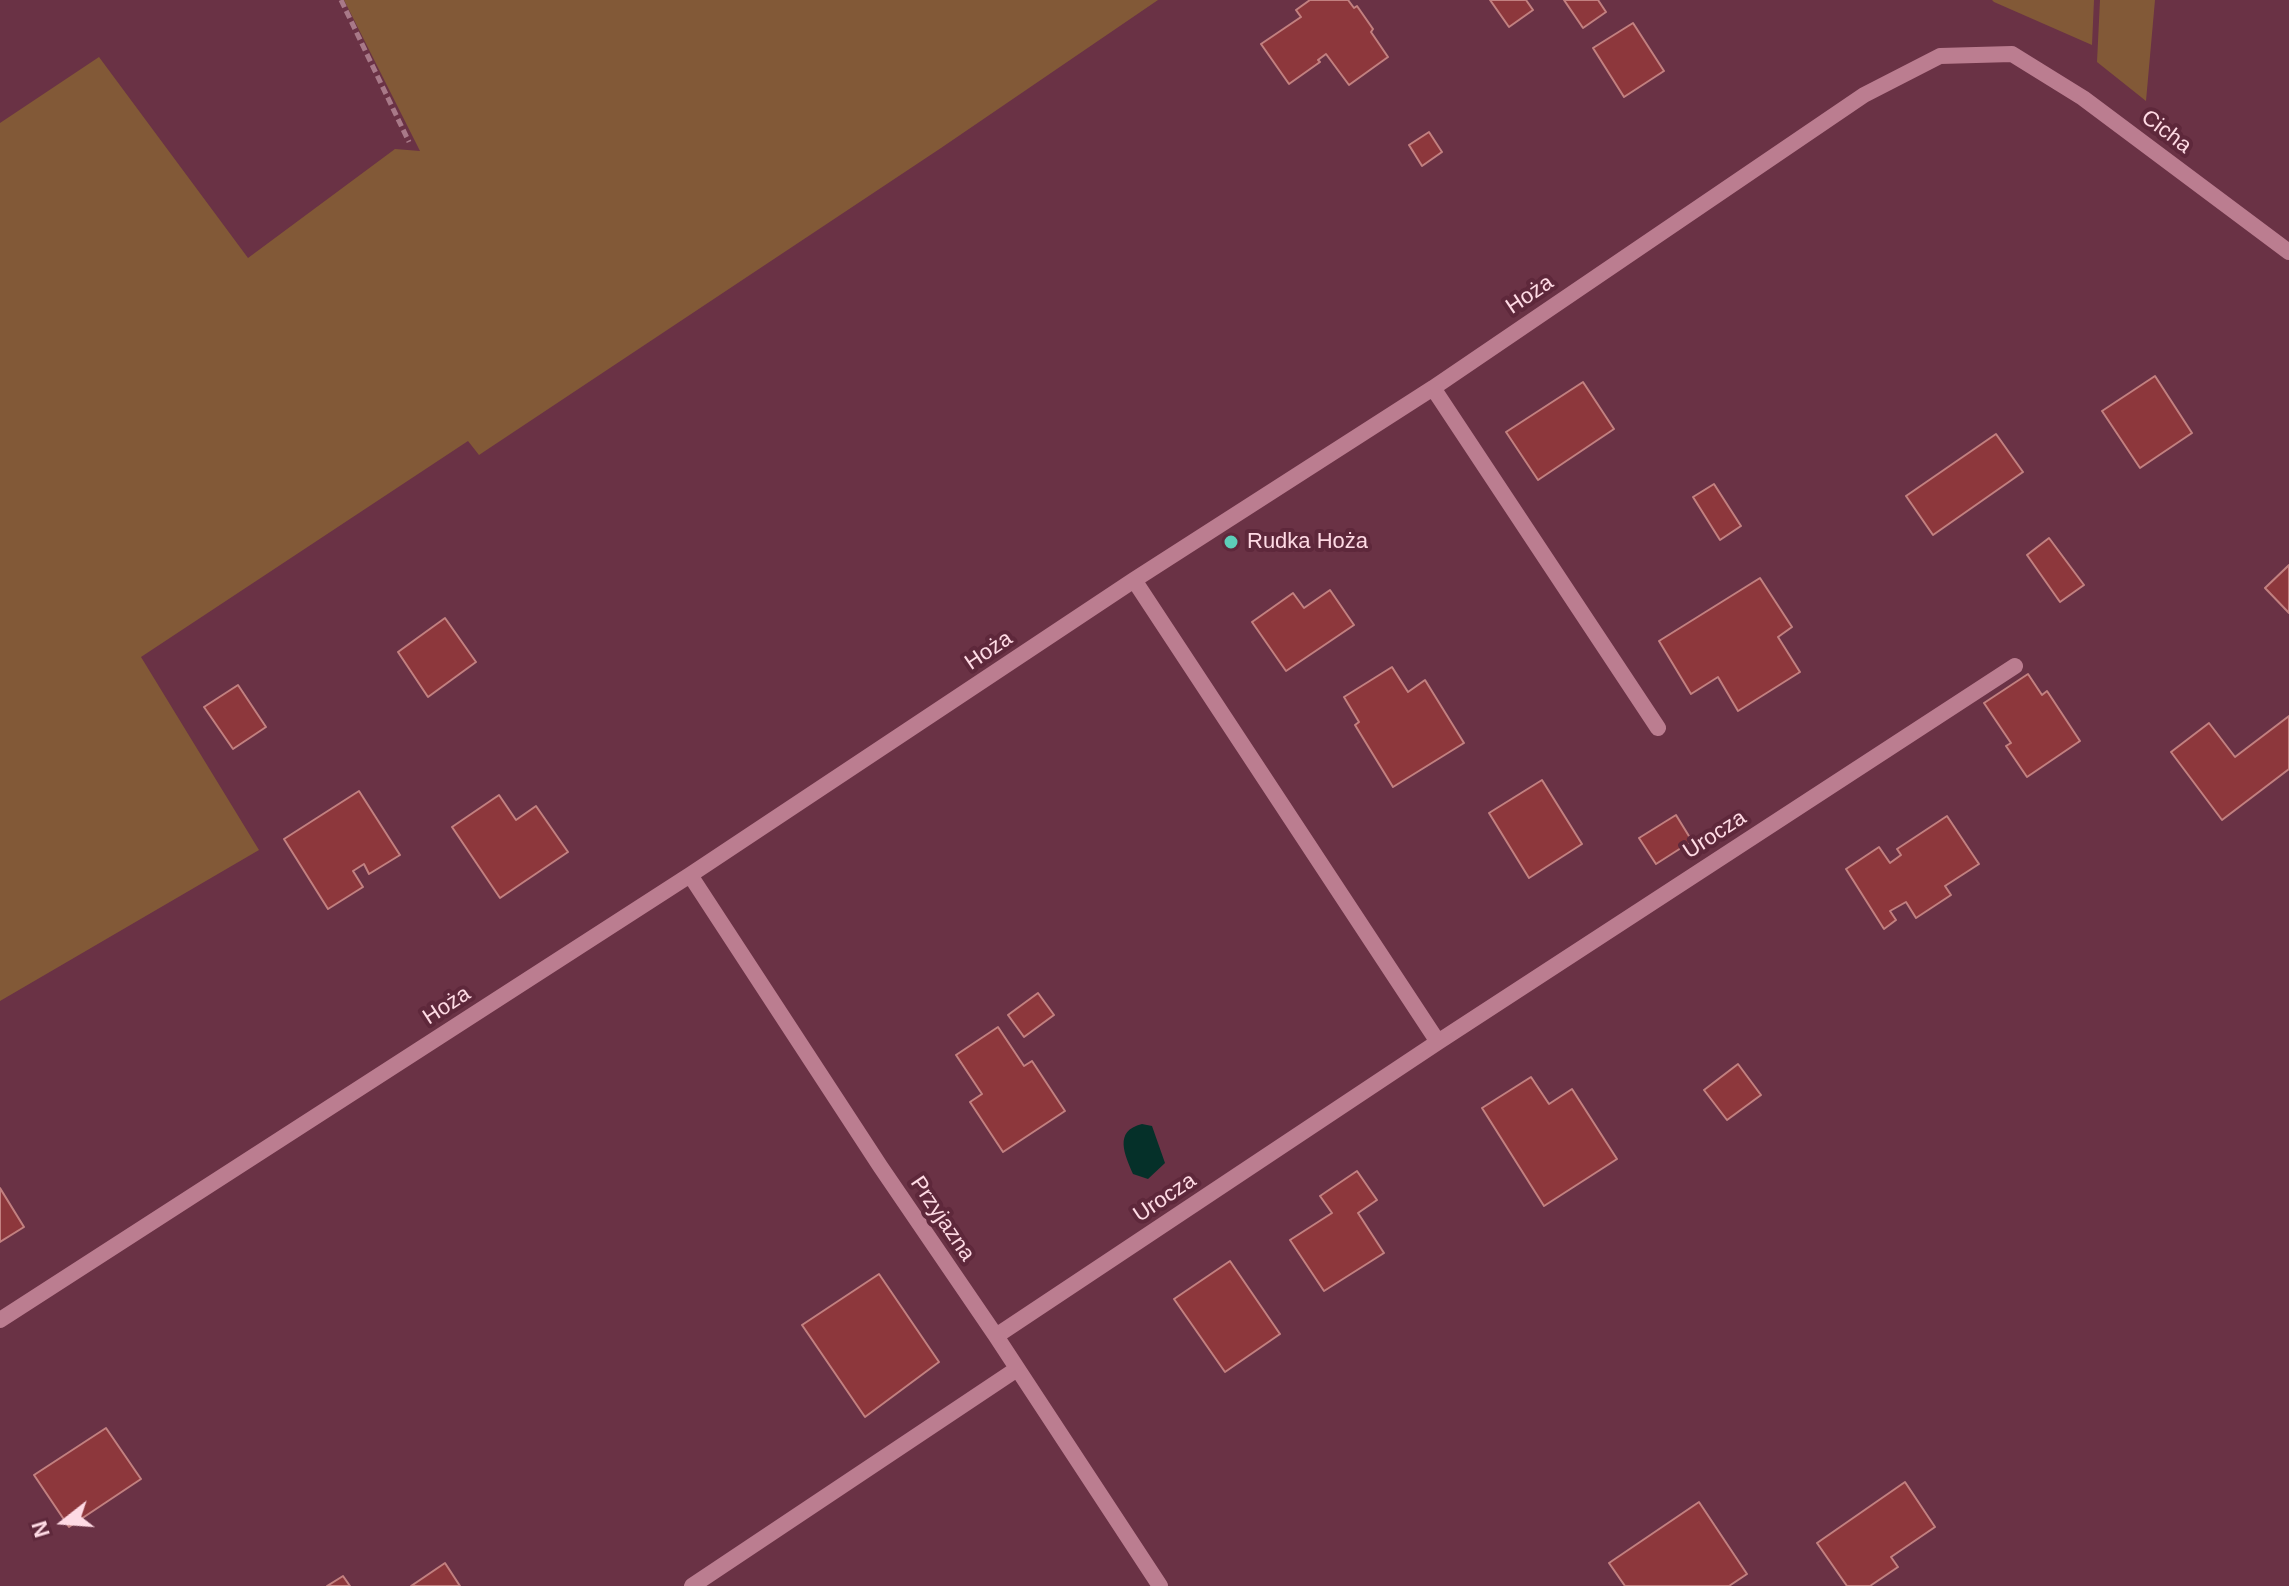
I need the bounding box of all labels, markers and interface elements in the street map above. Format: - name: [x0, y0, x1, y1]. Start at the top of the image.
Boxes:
- street label: Cicha: [2136, 105, 2196, 159]
- street label: Hoża: [1501, 270, 1559, 320]
- place label: Rudka Hoża: [1247, 529, 1368, 555]
- marker: Rudka Hoża: [1222, 533, 1240, 551]
- street label: Hoża: [960, 626, 1018, 676]
- street label: Urocza: [1679, 805, 1751, 865]
- street label: Hoża: [418, 981, 476, 1031]
- street label: Urocza: [1129, 1168, 1201, 1228]
- street label: Przyjazna: [904, 1172, 980, 1266]
- north arrow: [24, 1482, 104, 1562]
- text: N: [26, 1518, 55, 1540]

